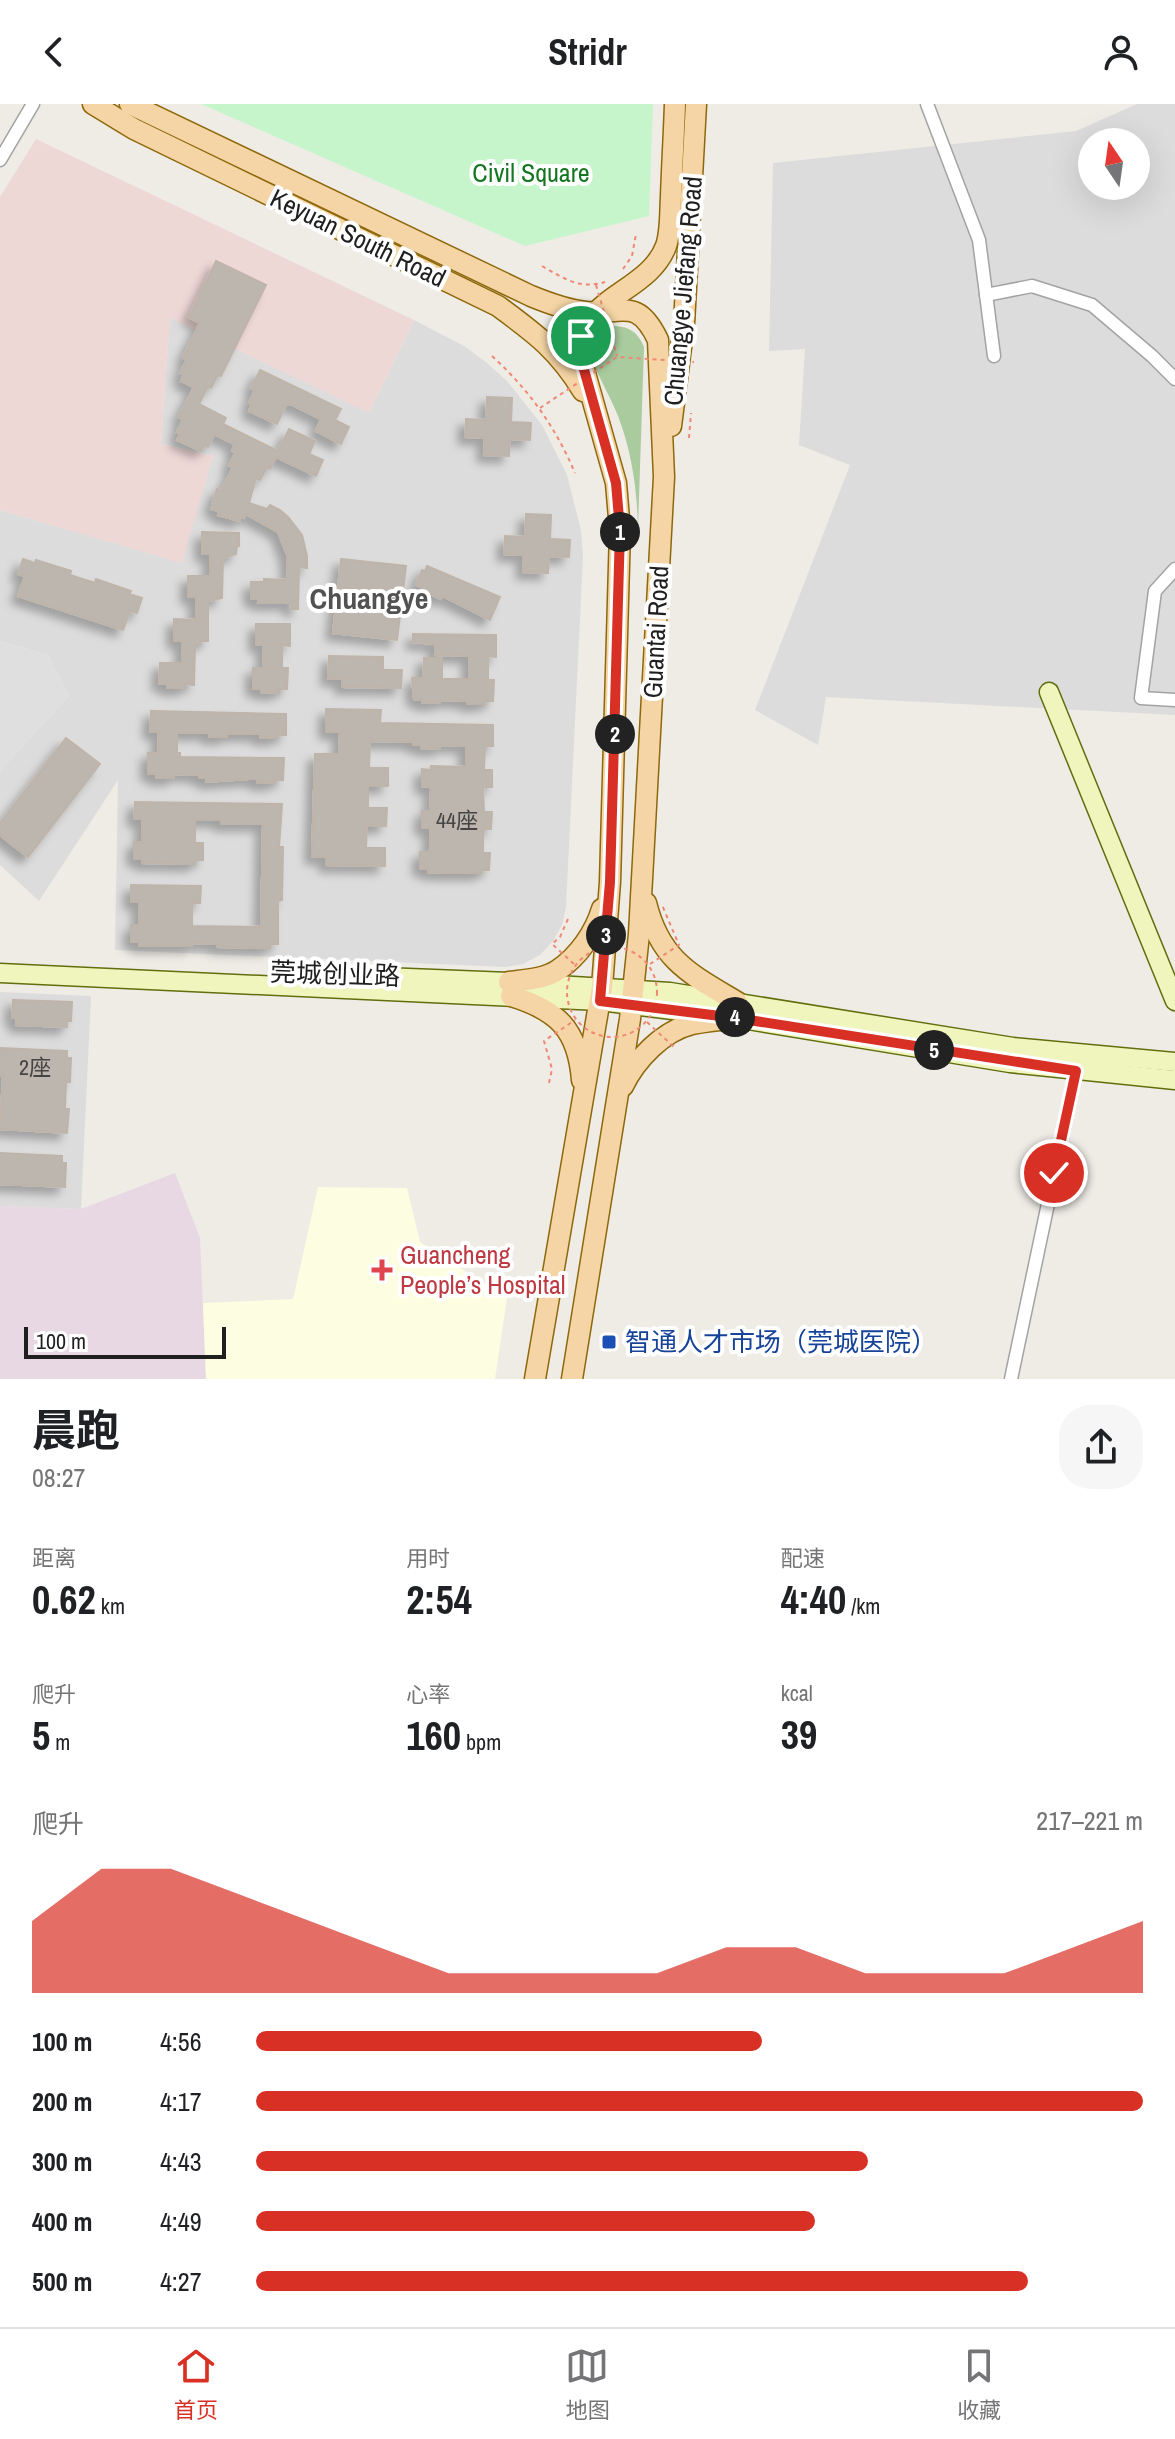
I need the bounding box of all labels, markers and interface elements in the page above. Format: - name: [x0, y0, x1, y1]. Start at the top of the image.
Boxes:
- text: Stridr: [548, 28, 627, 76]
- icon: back: [32, 30, 76, 74]
- icon: person: [1099, 30, 1143, 74]
- north arrow: [1078, 128, 1150, 200]
- map controls: [1078, 128, 1150, 200]
- park label: Civil Square: [472, 155, 590, 190]
- street label: Chuangye Jiefang Road: [655, 175, 710, 407]
- street label: Keyuan South Road: [265, 180, 452, 295]
- pin: [547, 302, 615, 370]
- icon: arrive: [559, 314, 603, 358]
- pin: 1: [600, 512, 640, 552]
- text: 1: [615, 517, 625, 547]
- street label: Guantai Road: [635, 565, 676, 699]
- district label: Chuangye: [310, 578, 428, 618]
- pin: 2: [595, 714, 635, 754]
- text: 2: [610, 719, 620, 749]
- house number: 44座: [436, 805, 478, 835]
- pin: 3: [586, 915, 626, 955]
- text: 3: [601, 920, 611, 950]
- street label: 莞城创业路: [269, 954, 401, 993]
- pin: 4: [715, 997, 755, 1037]
- text: 4: [730, 1002, 740, 1032]
- pin: 5: [914, 1030, 954, 1070]
- text: 5: [929, 1035, 939, 1065]
- house number: 2座: [19, 1052, 51, 1082]
- pin: [1020, 1139, 1088, 1207]
- icon: check: [1032, 1151, 1076, 1195]
- place label: Guancheng People’s Hospital: [400, 1237, 566, 1302]
- marker: Guancheng People’s Hospital: [371, 1259, 393, 1281]
- scale bar: [24, 1323, 226, 1359]
- place label: 智通人才市场（莞城医院）: [625, 1324, 937, 1359]
- text: 100 m: [36, 1326, 86, 1356]
- marker: 智通人才市场（莞城医院）: [600, 1333, 618, 1351]
- text: 晨跑: [32, 1400, 120, 1460]
- button: share: [1059, 1405, 1143, 1489]
- text: 08:27: [32, 1460, 85, 1495]
- text: 距离: [32, 1543, 76, 1573]
- text: 用时: [406, 1543, 450, 1573]
- text: 配速: [781, 1543, 825, 1573]
- text: 0.62: [32, 1573, 96, 1626]
- text: 2:54: [406, 1573, 472, 1626]
- text: 4:40: [781, 1573, 846, 1626]
- text: km: [96, 1591, 125, 1621]
- text: /km: [846, 1591, 880, 1621]
- text: kcal: [781, 1678, 813, 1708]
- text: 爬升: [32, 1679, 76, 1709]
- text: 心率: [406, 1679, 450, 1709]
- text: 39: [781, 1708, 817, 1761]
- text: 5: [32, 1709, 50, 1762]
- text: 160: [406, 1709, 461, 1762]
- text: m: [50, 1727, 70, 1757]
- text: bpm: [461, 1727, 501, 1757]
- text: 217–221 m: [1036, 1803, 1143, 1838]
- text: 爬升: [32, 1806, 84, 1841]
- text: 100 m: [32, 2024, 92, 2059]
- text: 4:56: [160, 2024, 202, 2059]
- text: 200 m: [32, 2084, 92, 2119]
- text: 4:17: [160, 2084, 202, 2119]
- text: 300 m: [32, 2144, 92, 2179]
- text: 4:43: [160, 2144, 202, 2179]
- text: 400 m: [32, 2204, 92, 2239]
- text: 4:49: [160, 2204, 202, 2239]
- text: 500 m: [32, 2264, 92, 2299]
- text: 4:27: [160, 2264, 202, 2299]
- tab: 首页: [174, 2344, 218, 2425]
- tab: 地图: [565, 2344, 609, 2425]
- tab: 收藏: [957, 2344, 1001, 2425]

